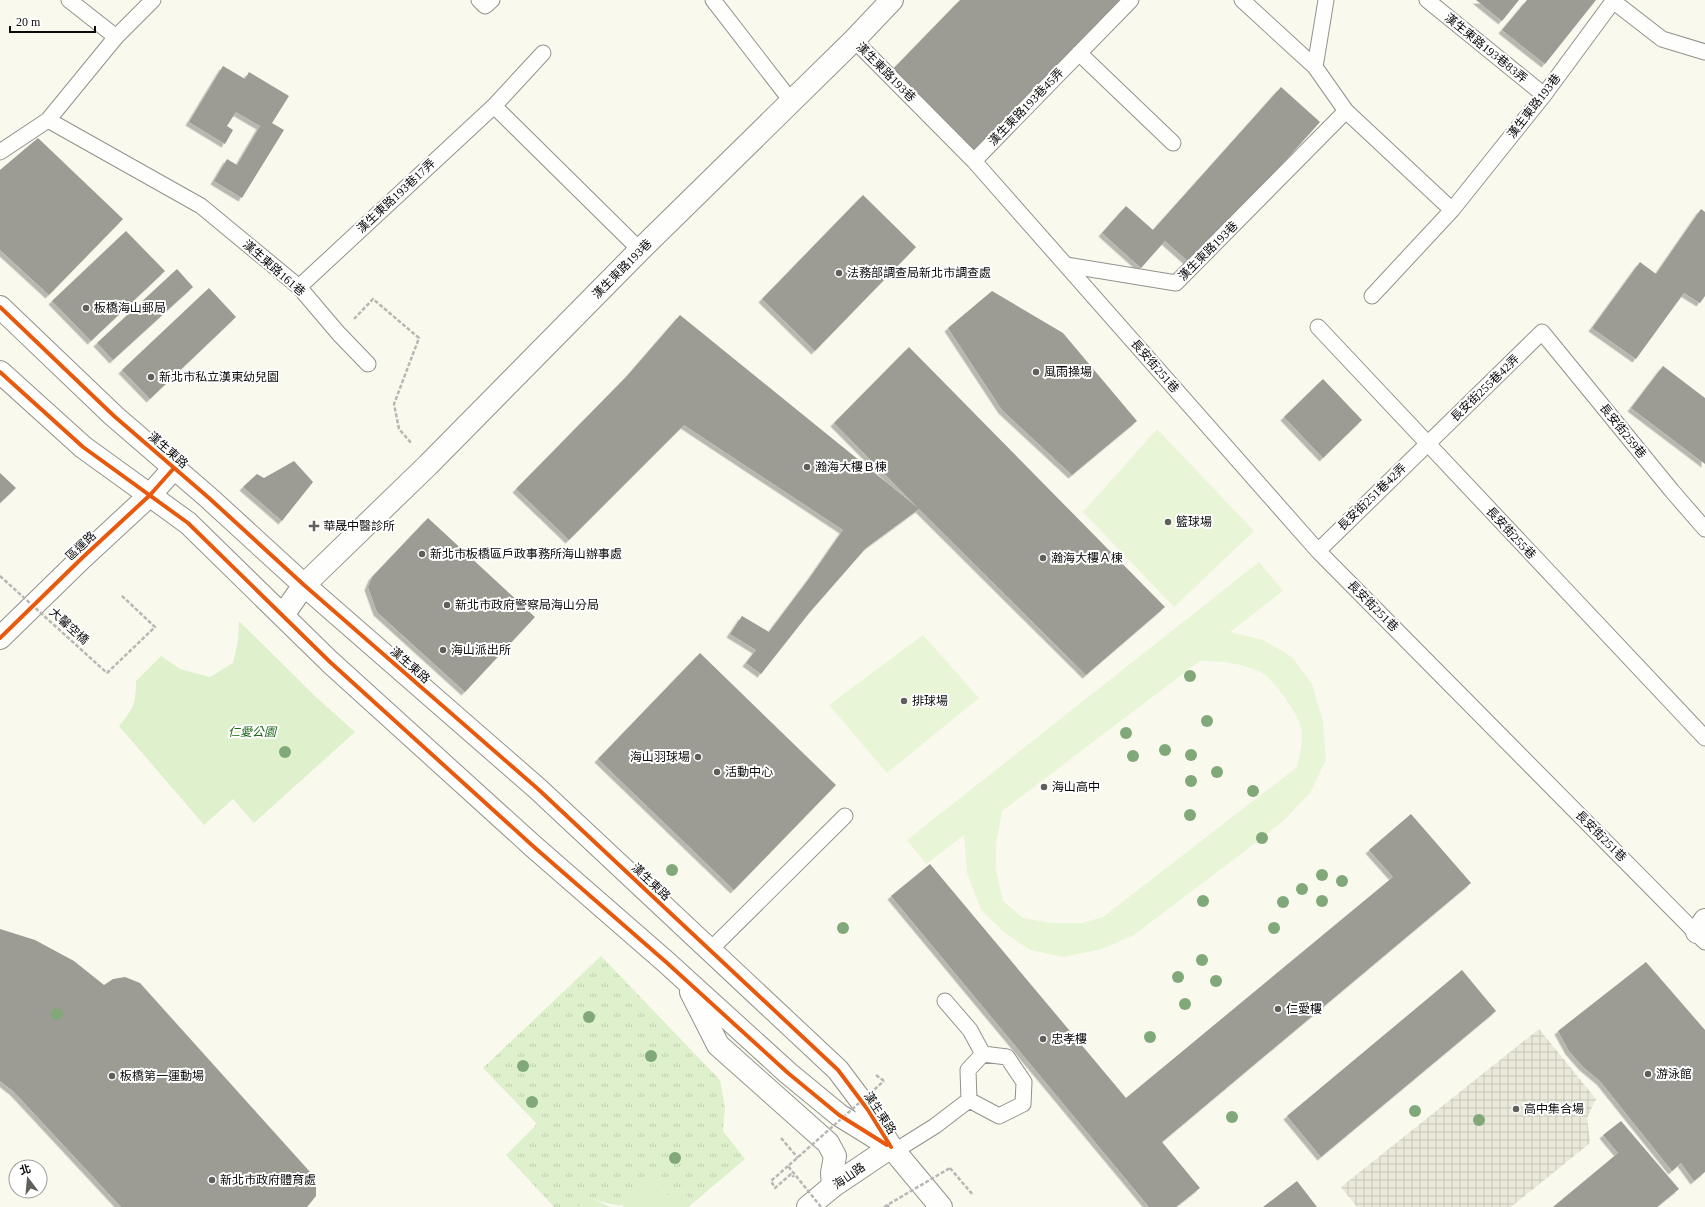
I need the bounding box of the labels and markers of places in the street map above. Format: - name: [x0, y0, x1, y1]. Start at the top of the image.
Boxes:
- place label: 法務部調查局新北市調查處: [847, 266, 991, 280]
- marker: 法務部調查局新北市調查處: [834, 268, 844, 278]
- place label: 板橋海山郵局: [94, 301, 166, 315]
- marker: 板橋海山郵局: [81, 303, 91, 313]
- place label: 風雨操場: [1044, 365, 1092, 379]
- marker: 風雨操場: [1031, 367, 1041, 377]
- place label: 新北市私立漢東幼兒園: [159, 370, 279, 384]
- marker: 新北市私立漢東幼兒園: [146, 372, 156, 382]
- place label: 瀚海大樓Ｂ棟: [815, 460, 887, 474]
- marker: 瀚海大樓Ｂ棟: [802, 462, 812, 472]
- place label: 籃球場: [1176, 515, 1212, 529]
- marker: 籃球場: [1163, 517, 1173, 527]
- place label: 華晟中醫診所: [323, 519, 395, 533]
- marker: 華晟中醫診所: [308, 520, 320, 532]
- place label: 新北市板橋區戶政事務所海山辦事處: [430, 547, 622, 561]
- marker: 新北市板橋區戶政事務所海山辦事處: [417, 549, 427, 559]
- place label: 瀚海大樓Ａ棟: [1051, 551, 1123, 565]
- marker: 瀚海大樓Ａ棟: [1038, 553, 1048, 563]
- place label: 新北市政府警察局海山分局: [455, 598, 599, 612]
- marker: 新北市政府警察局海山分局: [442, 600, 452, 610]
- place label: 海山派出所: [451, 643, 511, 657]
- marker: 海山派出所: [438, 645, 448, 655]
- place label: 排球場: [912, 694, 948, 708]
- marker: 排球場: [899, 696, 909, 706]
- place label: 海山羽球場: [630, 750, 690, 764]
- marker: 海山羽球場: [693, 752, 703, 762]
- place label: 活動中心: [725, 765, 773, 779]
- marker: 活動中心: [712, 767, 722, 777]
- place label: 海山高中: [1052, 780, 1100, 794]
- marker: 海山高中: [1039, 782, 1049, 792]
- place label: 仁愛樓: [1286, 1002, 1322, 1016]
- marker: 仁愛樓: [1273, 1004, 1283, 1014]
- place label: 忠孝樓: [1051, 1032, 1087, 1046]
- marker: 忠孝樓: [1038, 1034, 1048, 1044]
- place label: 游泳館: [1656, 1067, 1692, 1081]
- place label: 板橋第一運動場: [120, 1069, 204, 1083]
- marker: 游泳館: [1643, 1069, 1653, 1079]
- marker: 板橋第一運動場: [107, 1071, 117, 1081]
- place label: 高中集合場: [1524, 1102, 1584, 1116]
- marker: 高中集合場: [1511, 1104, 1521, 1114]
- place label: 新北市政府體育處: [220, 1173, 316, 1187]
- marker: 新北市政府體育處: [207, 1175, 217, 1185]

